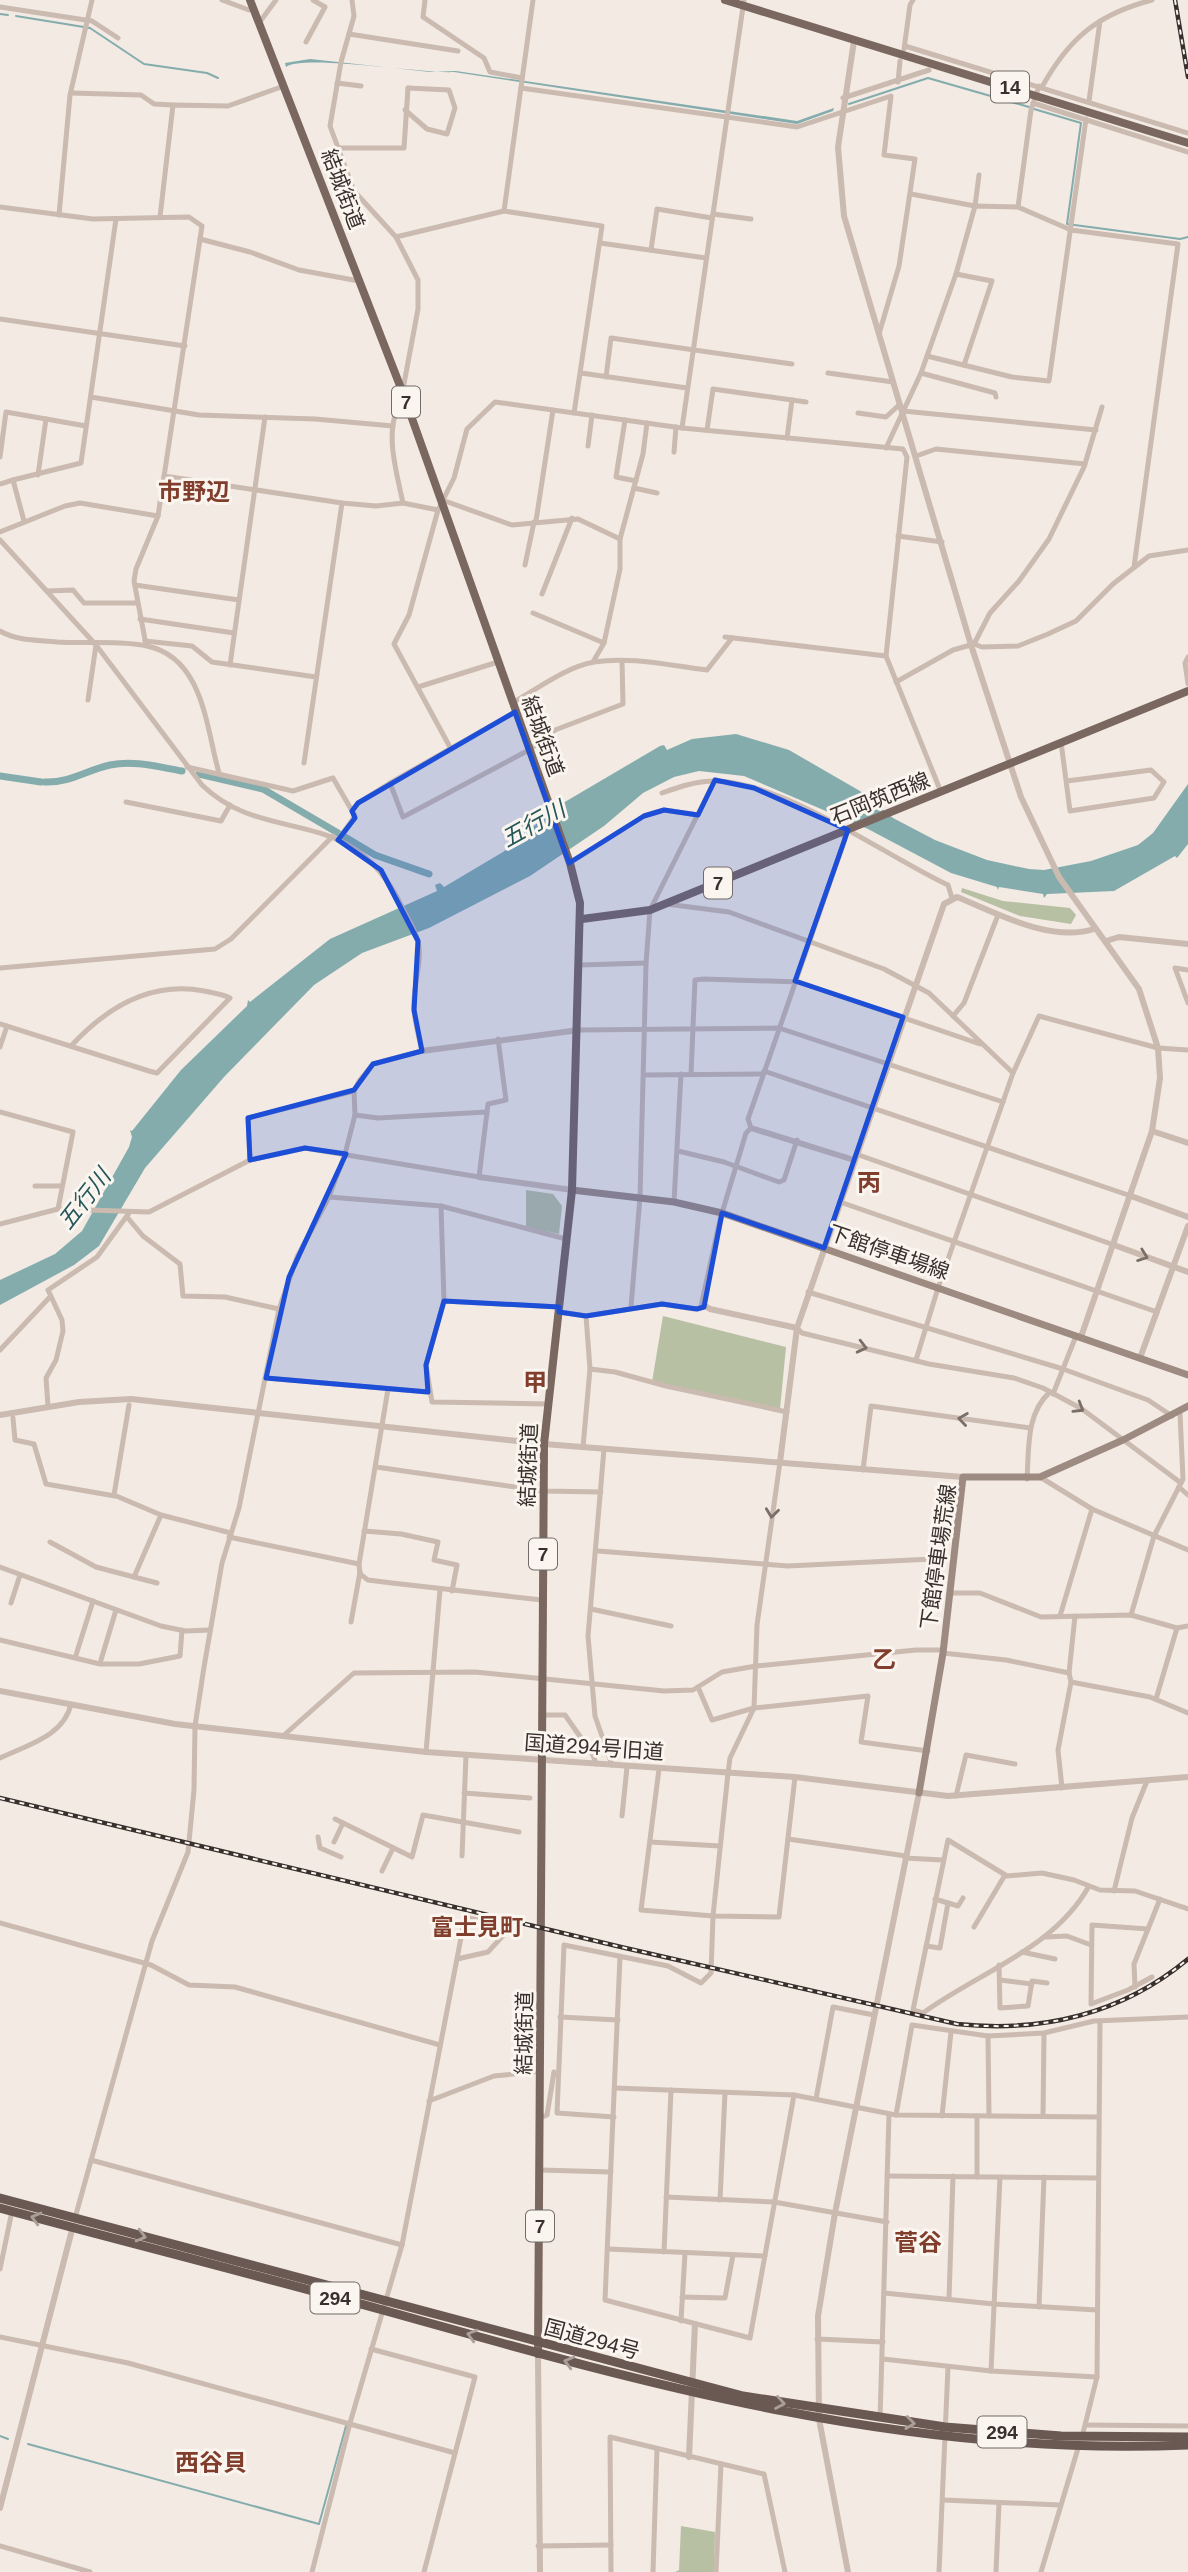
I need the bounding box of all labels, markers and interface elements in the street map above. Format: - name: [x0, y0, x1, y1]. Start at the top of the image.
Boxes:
- road number: 14: [991, 72, 1029, 102]
- street label: 結城街道: [317, 146, 369, 232]
- road number: 7: [392, 386, 420, 418]
- district label: 市野辺: [158, 478, 230, 505]
- street label: 結城街道: [518, 693, 568, 779]
- street label: 石岡筑西線: [827, 768, 933, 828]
- water label: 五行川: [497, 794, 572, 852]
- road number: 7: [704, 868, 732, 898]
- water label: 五行川: [53, 1161, 117, 1234]
- district label: 丙: [857, 1169, 881, 1196]
- street label: 下館停車場線: [826, 1221, 952, 1283]
- one-way arrow: [1137, 1247, 1149, 1261]
- one-way arrow: [856, 1339, 868, 1353]
- district label: 甲: [523, 1369, 547, 1396]
- one-way arrow: [1071, 1400, 1084, 1413]
- one-way arrow: [957, 1411, 969, 1426]
- street label: 結城街道: [515, 1423, 541, 1507]
- street label: 下館停車場荒線: [916, 1483, 960, 1631]
- one-way arrow: [765, 1507, 780, 1519]
- road number: 7: [529, 1538, 557, 1570]
- district label: 乙: [872, 1646, 896, 1673]
- street label: 国道294号旧道: [523, 1731, 665, 1763]
- district label: 富士見町: [431, 1914, 523, 1940]
- street label: 結城街道: [512, 1991, 536, 2075]
- road number: 7: [526, 2210, 554, 2242]
- one-way arrow: [30, 2212, 42, 2226]
- one-way arrow: [135, 2228, 147, 2242]
- district label: 菅谷: [894, 2229, 942, 2256]
- road number: 294: [310, 2282, 360, 2314]
- street label: 国道294号: [542, 2315, 642, 2363]
- one-way arrow: [466, 2329, 478, 2344]
- one-way arrow: [563, 2356, 575, 2370]
- one-way arrow: [774, 2395, 786, 2410]
- one-way arrow: [904, 2415, 916, 2430]
- road number: 294: [978, 2416, 1026, 2448]
- district label: 西谷貝: [175, 2449, 247, 2476]

